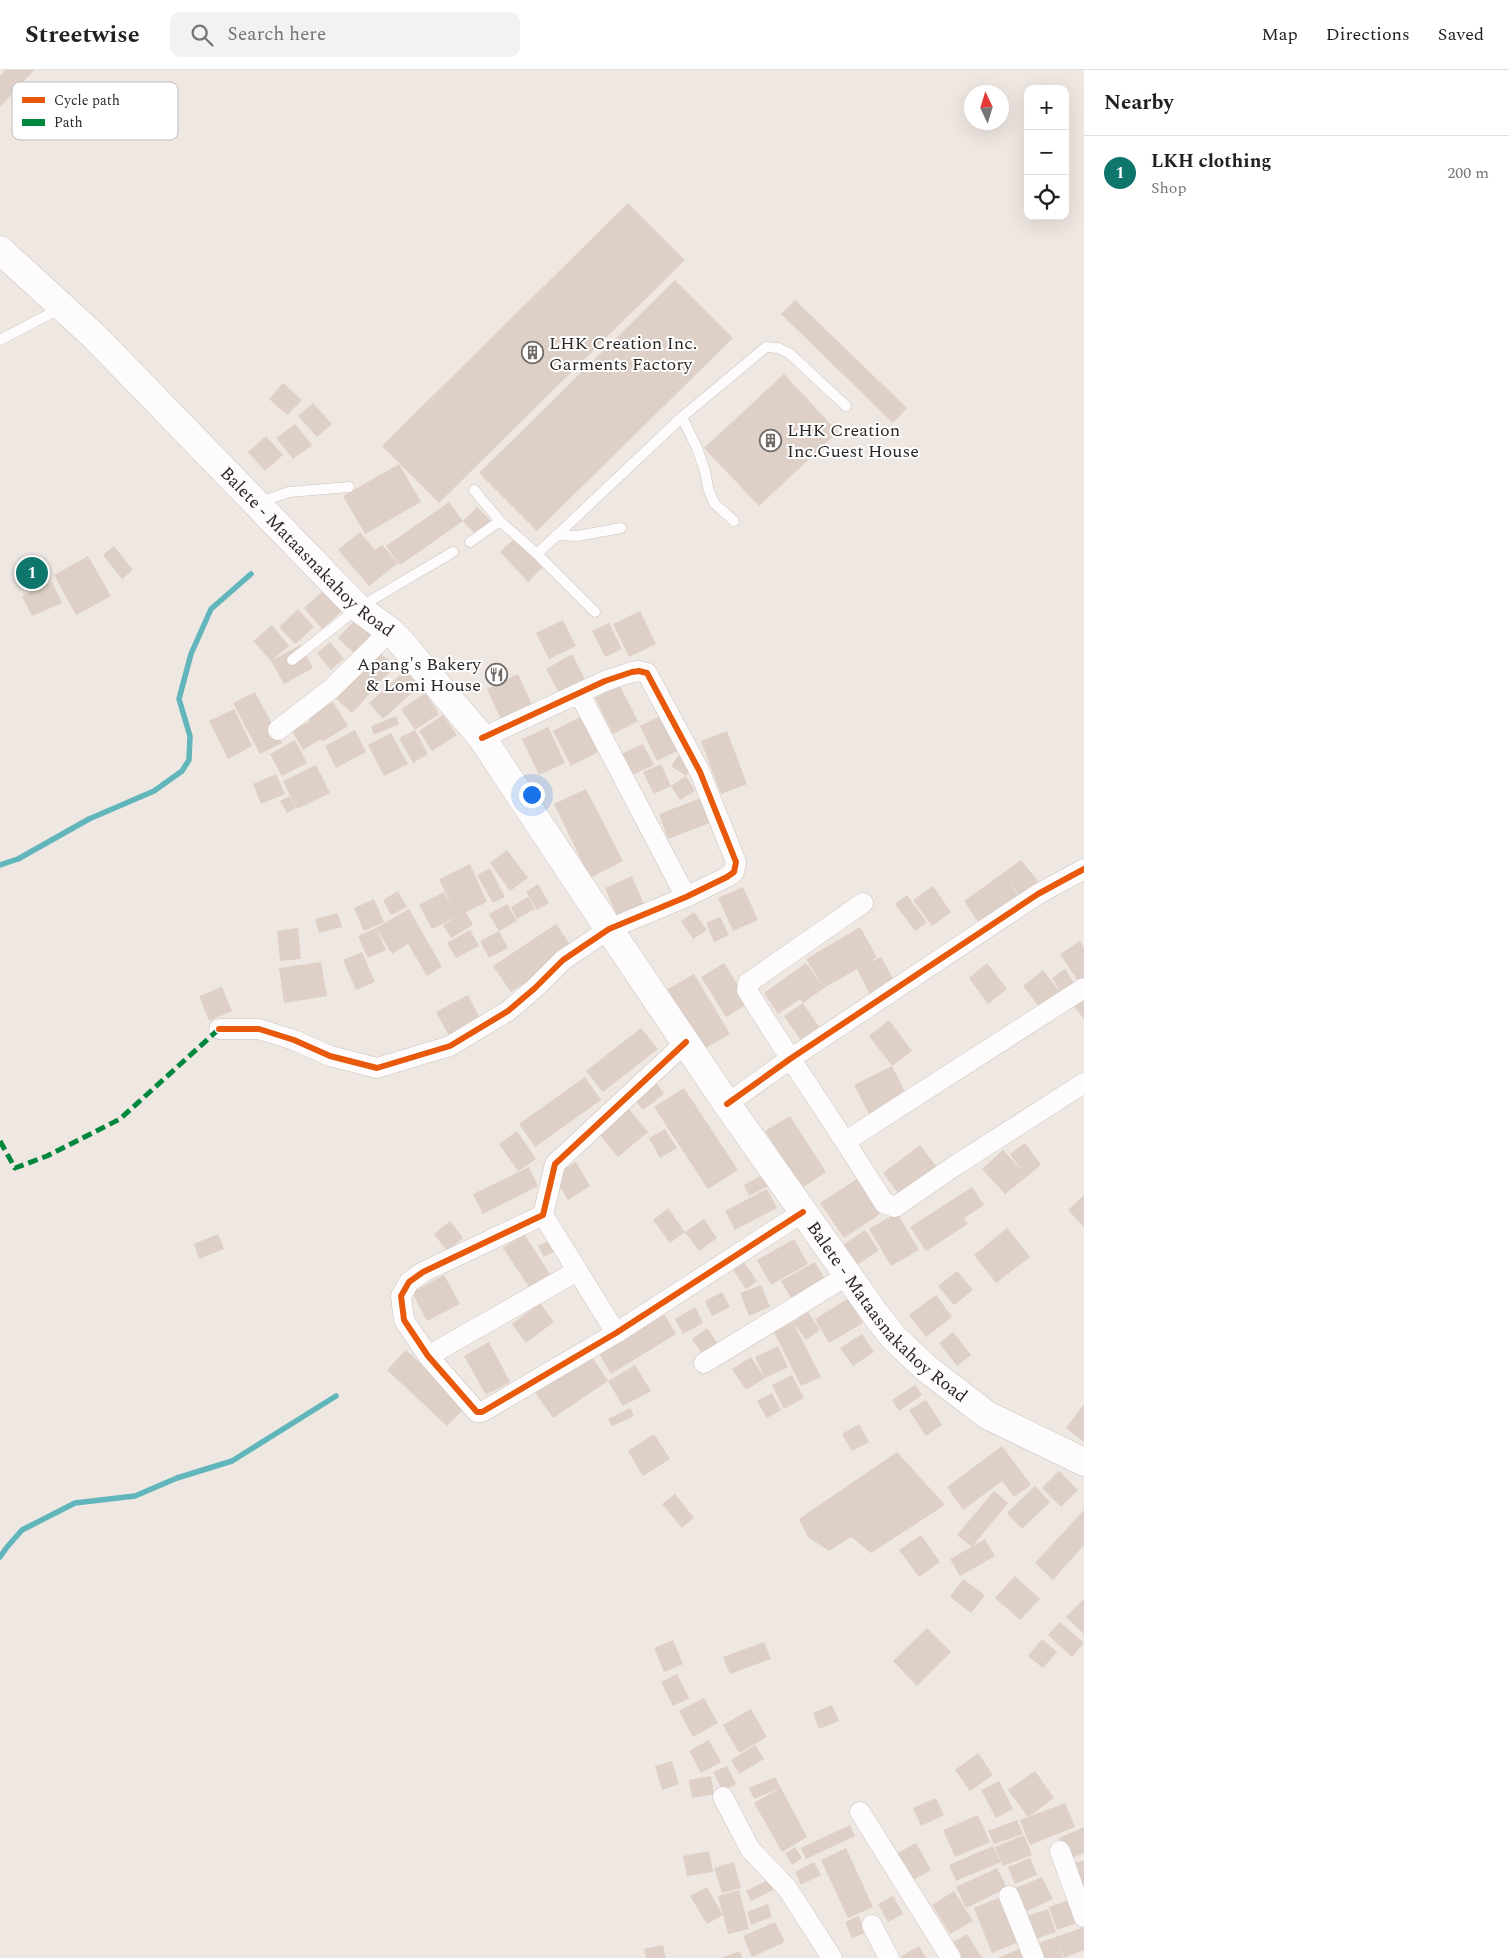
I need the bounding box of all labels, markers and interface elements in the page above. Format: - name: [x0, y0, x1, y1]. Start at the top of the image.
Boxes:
- search box: [170, 12, 520, 57]
- text: Streetwise: [25, 17, 140, 53]
- text: Search here: [228, 20, 326, 49]
- icon: search: [188, 21, 216, 49]
- text: Map: [1262, 21, 1298, 48]
- text: Directions: [1326, 21, 1410, 48]
- text: Saved: [1438, 21, 1484, 48]
- legend: [12, 82, 178, 140]
- north arrow: [964, 85, 1009, 130]
- map controls: [1024, 85, 1069, 220]
- button: +: [1024, 85, 1069, 130]
- text: Nearby: [1104, 87, 1174, 119]
- text: Cycle path: [54, 90, 120, 111]
- text: Path: [54, 112, 83, 133]
- button: −: [1024, 130, 1069, 175]
- text: LKH clothing: [1151, 147, 1272, 176]
- text: 1: [1116, 161, 1124, 185]
- text: 200 m: [1447, 161, 1489, 185]
- button: locate: [1024, 175, 1069, 220]
- text: Shop: [1151, 176, 1187, 200]
- place label: LHK Creation Inc. Garments Factory: [549, 330, 697, 378]
- building icon: LHK Creation Inc. Garments Factory: [521, 341, 545, 365]
- place label: LHK Creation Inc.Guest House: [787, 417, 919, 465]
- building icon: LHK Creation Inc.Guest House: [759, 428, 783, 452]
- street label: Balete - Mataasnakahoy Road: [214, 460, 400, 643]
- pin: 1: [16, 554, 48, 592]
- place label: Apang's Bakery & Lomi House: [357, 651, 482, 699]
- restaurant icon: Apang's Bakery & Lomi House: [485, 662, 509, 686]
- your location: [519, 782, 545, 808]
- street label: Balete - Mataasnakahoy Road: [800, 1216, 974, 1409]

